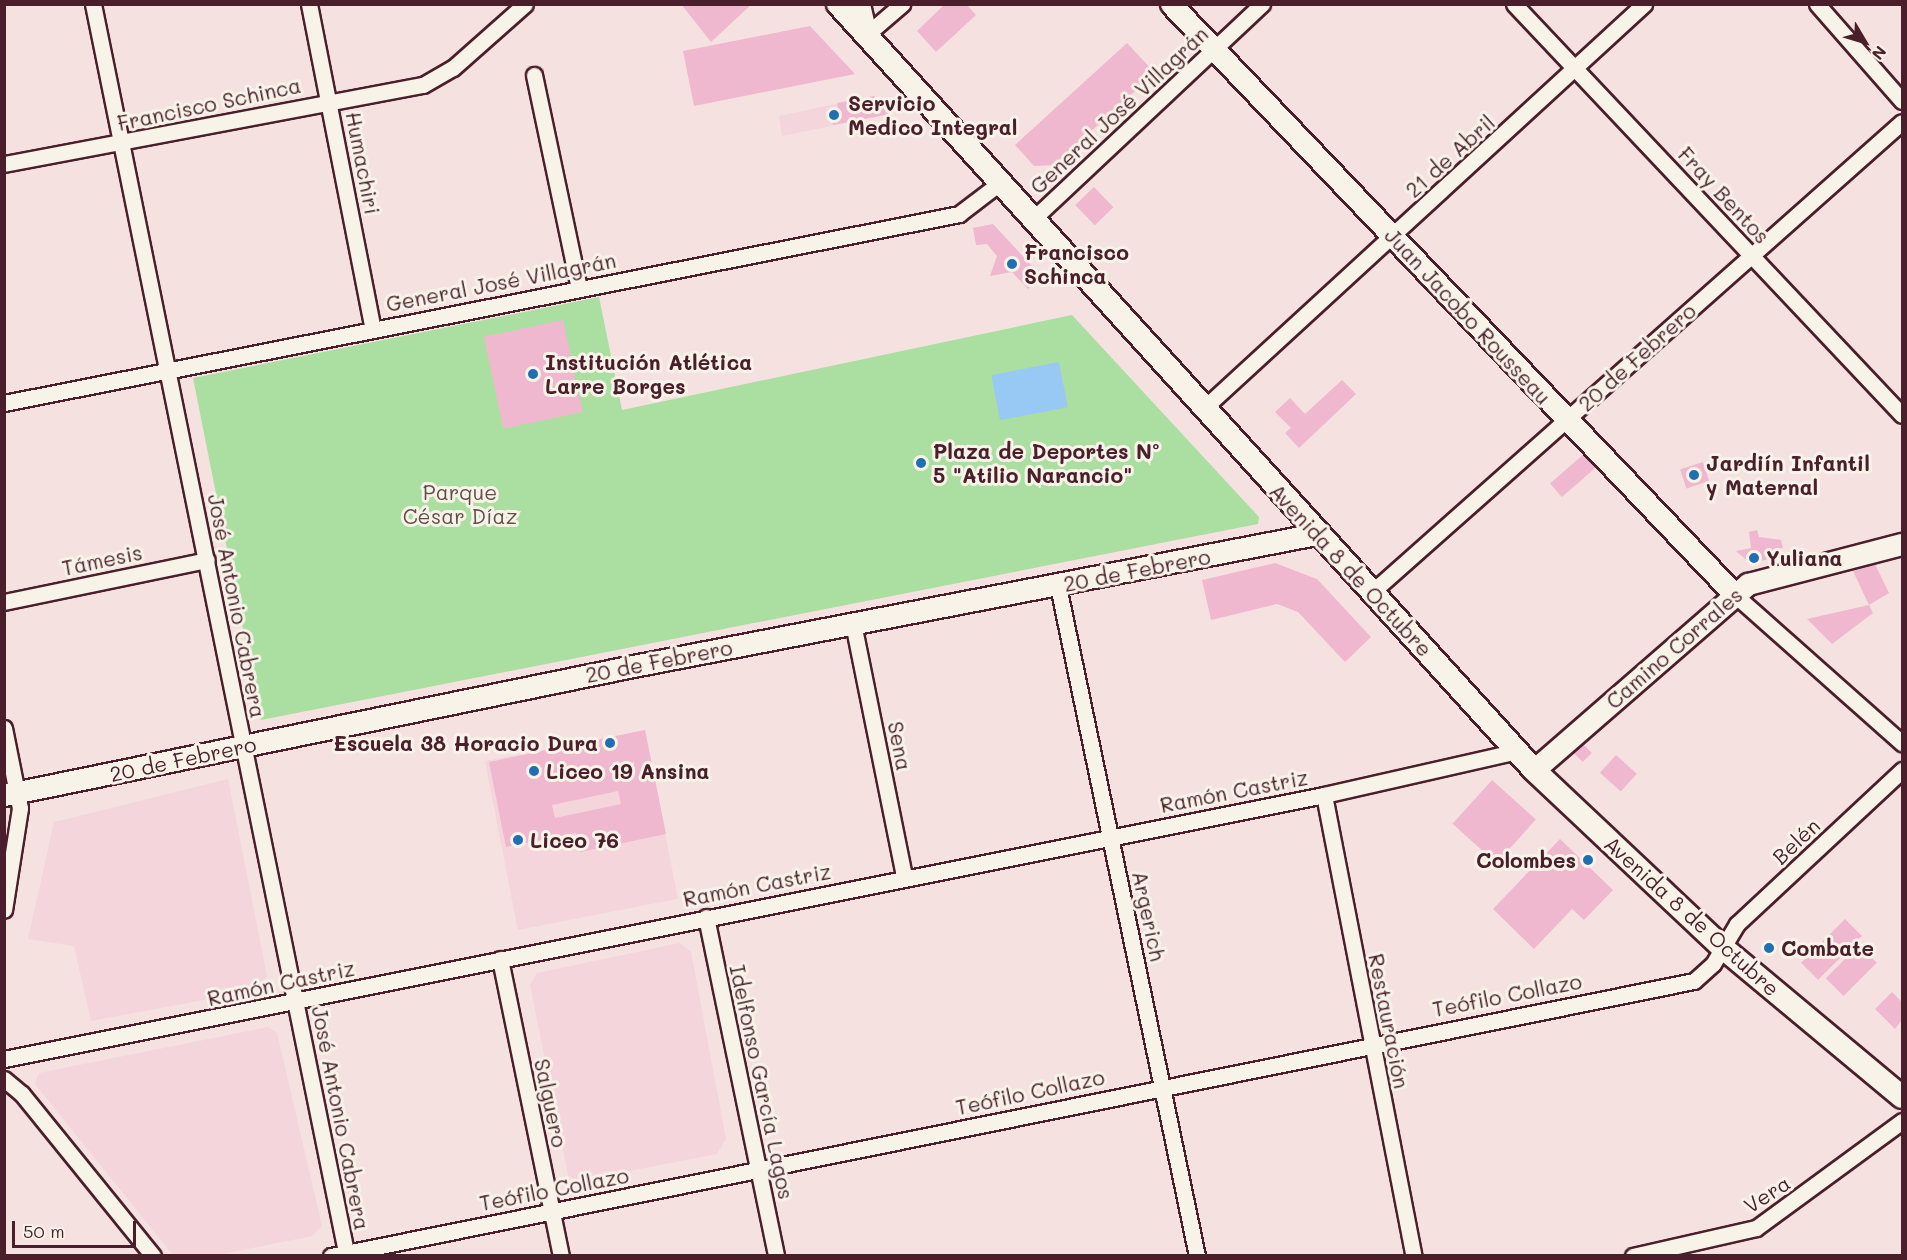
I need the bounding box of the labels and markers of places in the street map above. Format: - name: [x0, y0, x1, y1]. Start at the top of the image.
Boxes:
- place label: Servicio Medico Integral: [848, 90, 1017, 140]
- marker: Servicio Medico Integral: [825, 106, 843, 124]
- place label: Francisco Schinca: [1024, 239, 1129, 289]
- marker: Francisco Schinca: [1005, 257, 1019, 271]
- place label: Institución Atlética Larre Borges: [545, 349, 752, 399]
- marker: Institución Atlética Larre Borges: [526, 367, 540, 381]
- place label: Plaza de Deportes Nº 5 "Atilio Narancio": [933, 438, 1160, 488]
- place label: Jardiín Infantil y Maternal: [1706, 450, 1870, 500]
- marker: Plaza de Deportes Nº 5 "Atilio Narancio": [914, 456, 928, 470]
- marker: Jardiín Infantil y Maternal: [1687, 468, 1701, 482]
- place label: Yuliana: [1766, 545, 1842, 571]
- marker: Yuliana: [1747, 551, 1761, 565]
- place label: Escuela 38 Horacio Dura: [333, 730, 598, 756]
- marker: Escuela 38 Horacio Dura: [603, 736, 617, 750]
- place label: Liceo 19 Ansina: [546, 758, 709, 784]
- marker: Liceo 19 Ansina: [527, 764, 541, 778]
- place label: Liceo 76: [530, 827, 619, 853]
- marker: Liceo 76: [511, 833, 525, 847]
- place label: Colombes: [1476, 847, 1576, 873]
- marker: Colombes: [1581, 853, 1595, 867]
- place label: Combate: [1781, 935, 1874, 961]
- marker: Combate: [1762, 941, 1776, 955]

